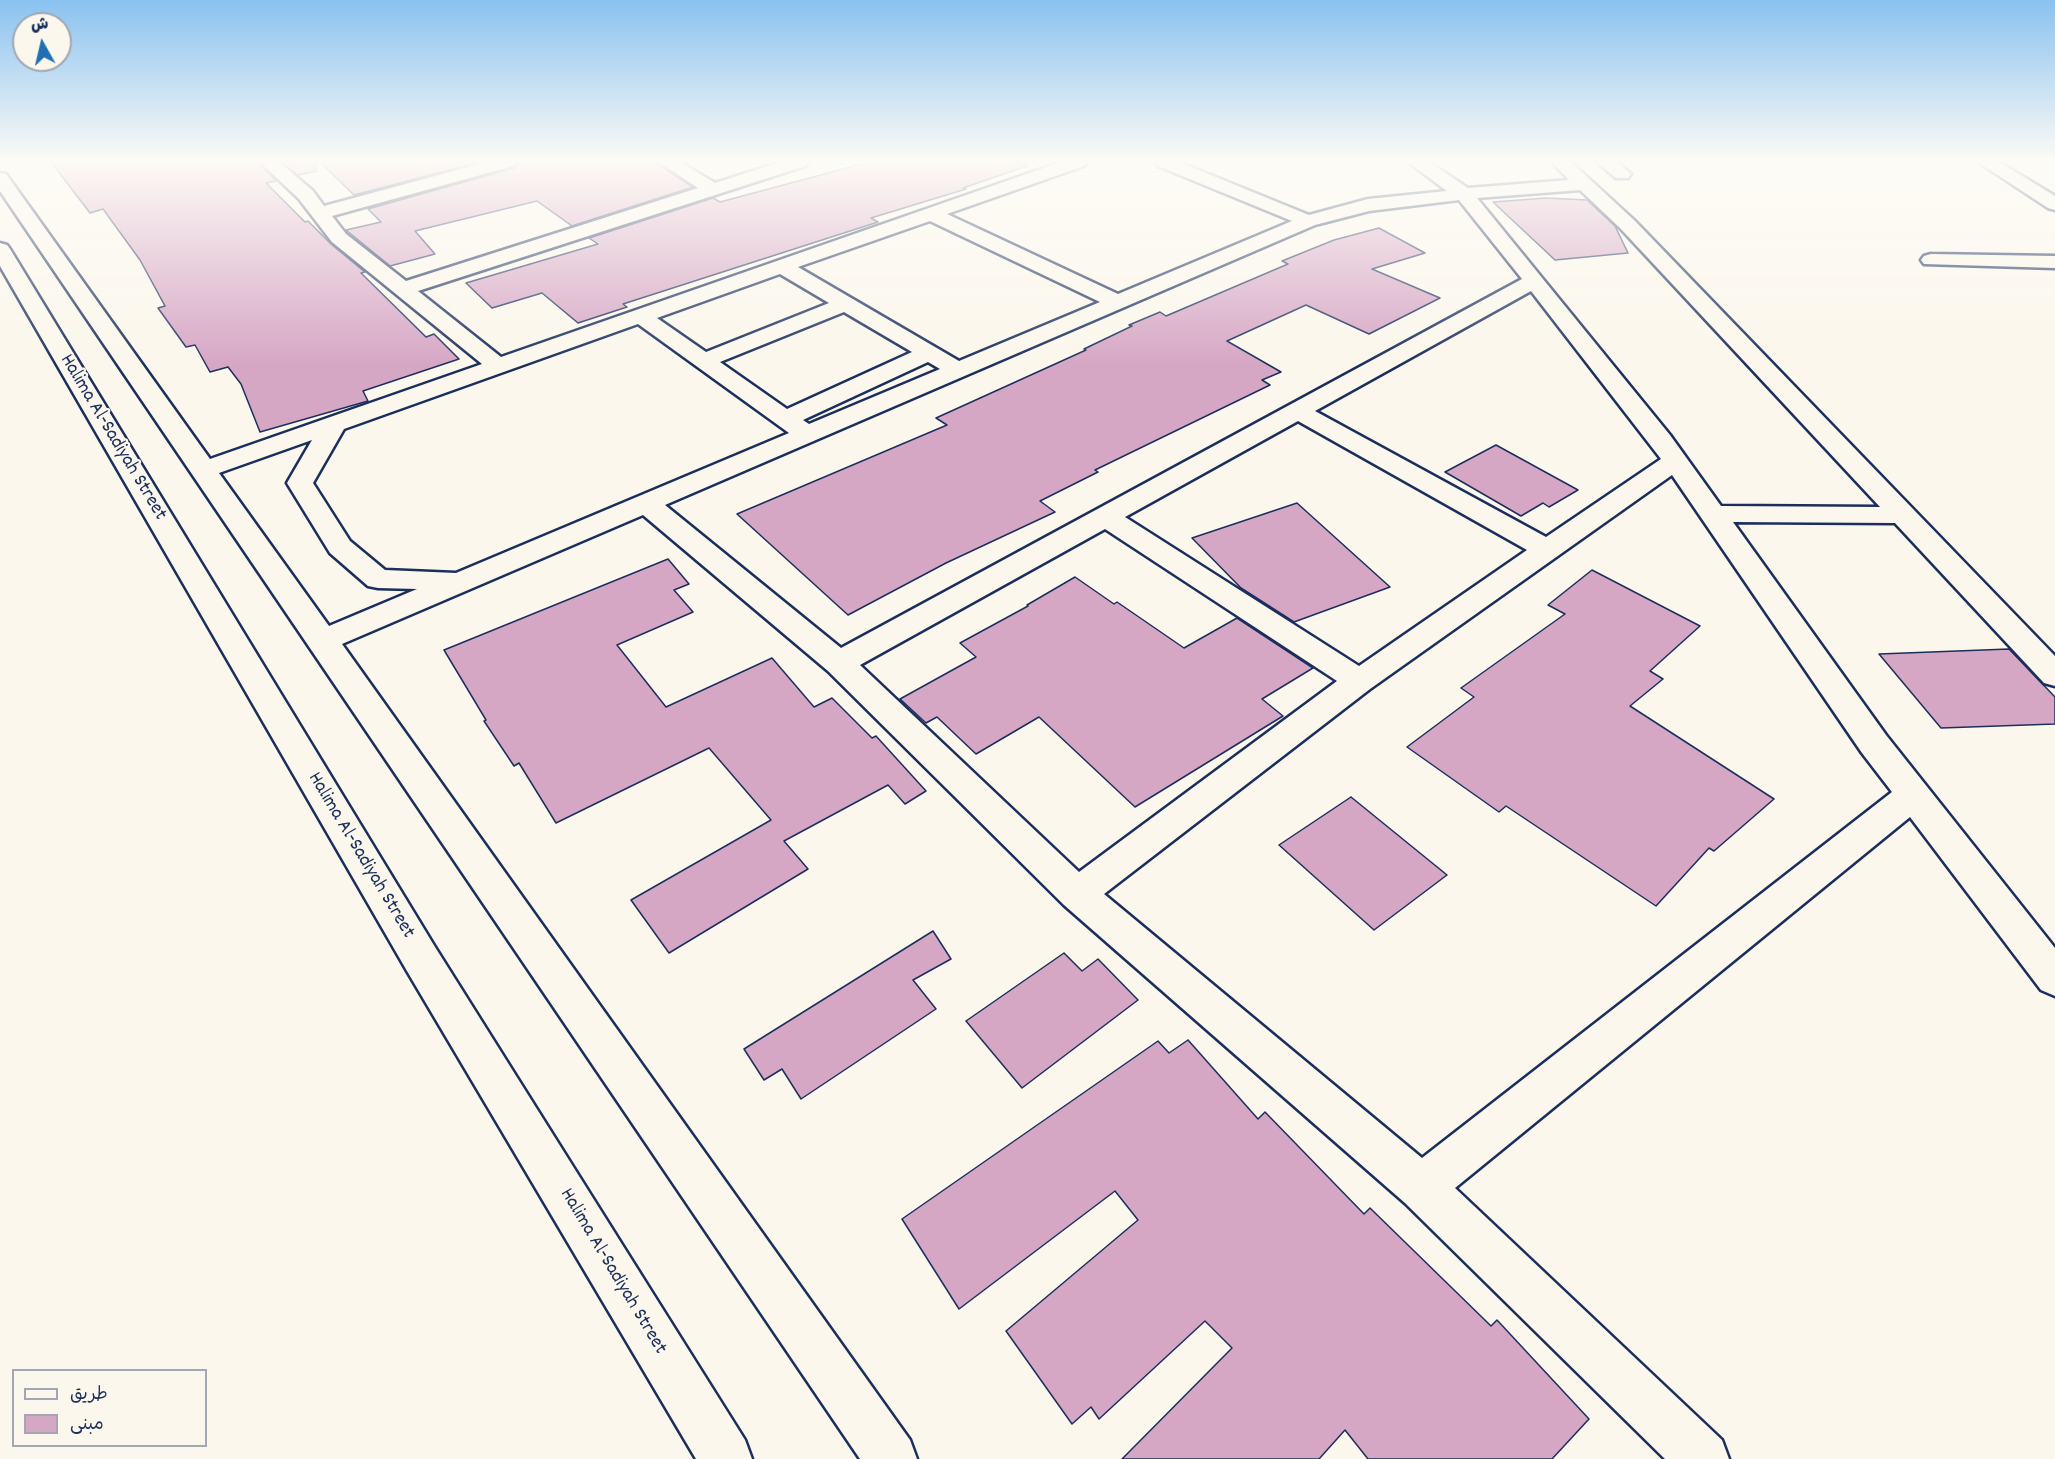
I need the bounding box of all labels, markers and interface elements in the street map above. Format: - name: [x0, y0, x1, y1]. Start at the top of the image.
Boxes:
- north arrow: [12, 12, 72, 72]
- text: ش: [29, 13, 50, 38]
- street label: Halima Al-Sadiyah Street: [53, 351, 171, 525]
- street label: Halima Al-Sadiyah Street: [301, 769, 419, 943]
- street label: Halima Al-Sadiyah Street: [553, 1185, 671, 1359]
- legend: [12, 1369, 207, 1447]
- text: طريق: [70, 1383, 108, 1408]
- text: مبنى: [70, 1413, 104, 1438]

